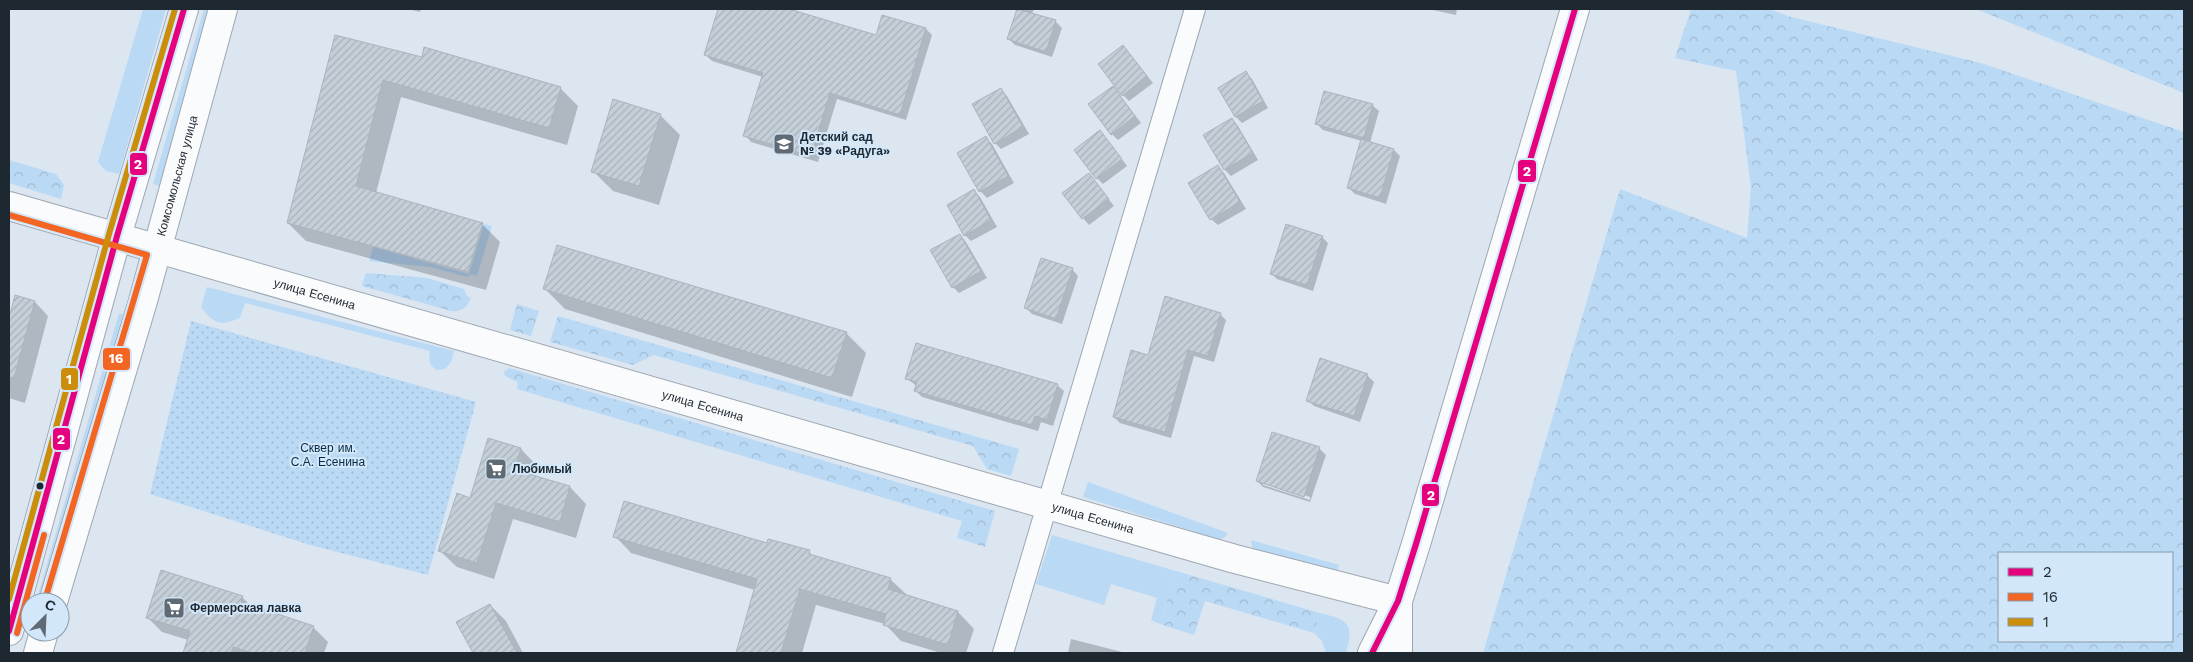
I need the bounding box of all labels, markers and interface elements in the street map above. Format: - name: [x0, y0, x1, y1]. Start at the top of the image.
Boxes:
- street label: Комсомольская улица: [154, 114, 201, 238]
- place label: Детский сад № 39 «Радуга»: [800, 130, 890, 158]
- school or university icon: Детский сад № 39 «Радуга»: [772, 132, 796, 156]
- line badge: 2: [129, 152, 148, 176]
- text: 2: [134, 156, 142, 172]
- line badge: 2: [1517, 159, 1537, 183]
- text: 2: [1523, 163, 1531, 179]
- street label: улица Есенина: [272, 276, 357, 312]
- line badge: 16: [102, 347, 131, 371]
- text: 16: [109, 350, 124, 366]
- line badge: 1: [60, 367, 79, 391]
- text: 1: [66, 371, 72, 387]
- street label: улица Есенина: [660, 387, 746, 424]
- line badge: 2: [52, 427, 71, 451]
- text: 2: [57, 431, 65, 447]
- park label: Сквер им. С.А. Есенина: [291, 441, 365, 469]
- supermarket icon: Любимый: [484, 457, 508, 481]
- place label: Любимый: [512, 462, 572, 476]
- unlabelled marker: [35, 481, 45, 491]
- line badge: 2: [1421, 483, 1440, 507]
- text: 2: [1427, 487, 1435, 503]
- street label: улица Есенина: [1050, 500, 1136, 537]
- legend: [1998, 552, 2173, 642]
- text: 2: [2043, 563, 2052, 581]
- text: 16: [2043, 588, 2058, 606]
- north arrow: [20, 592, 70, 642]
- text: С: [42, 596, 58, 614]
- supermarket icon: Фермерская лавка: [162, 596, 186, 620]
- place label: Фермерская лавка: [190, 601, 301, 615]
- text: 1: [2043, 613, 2049, 631]

